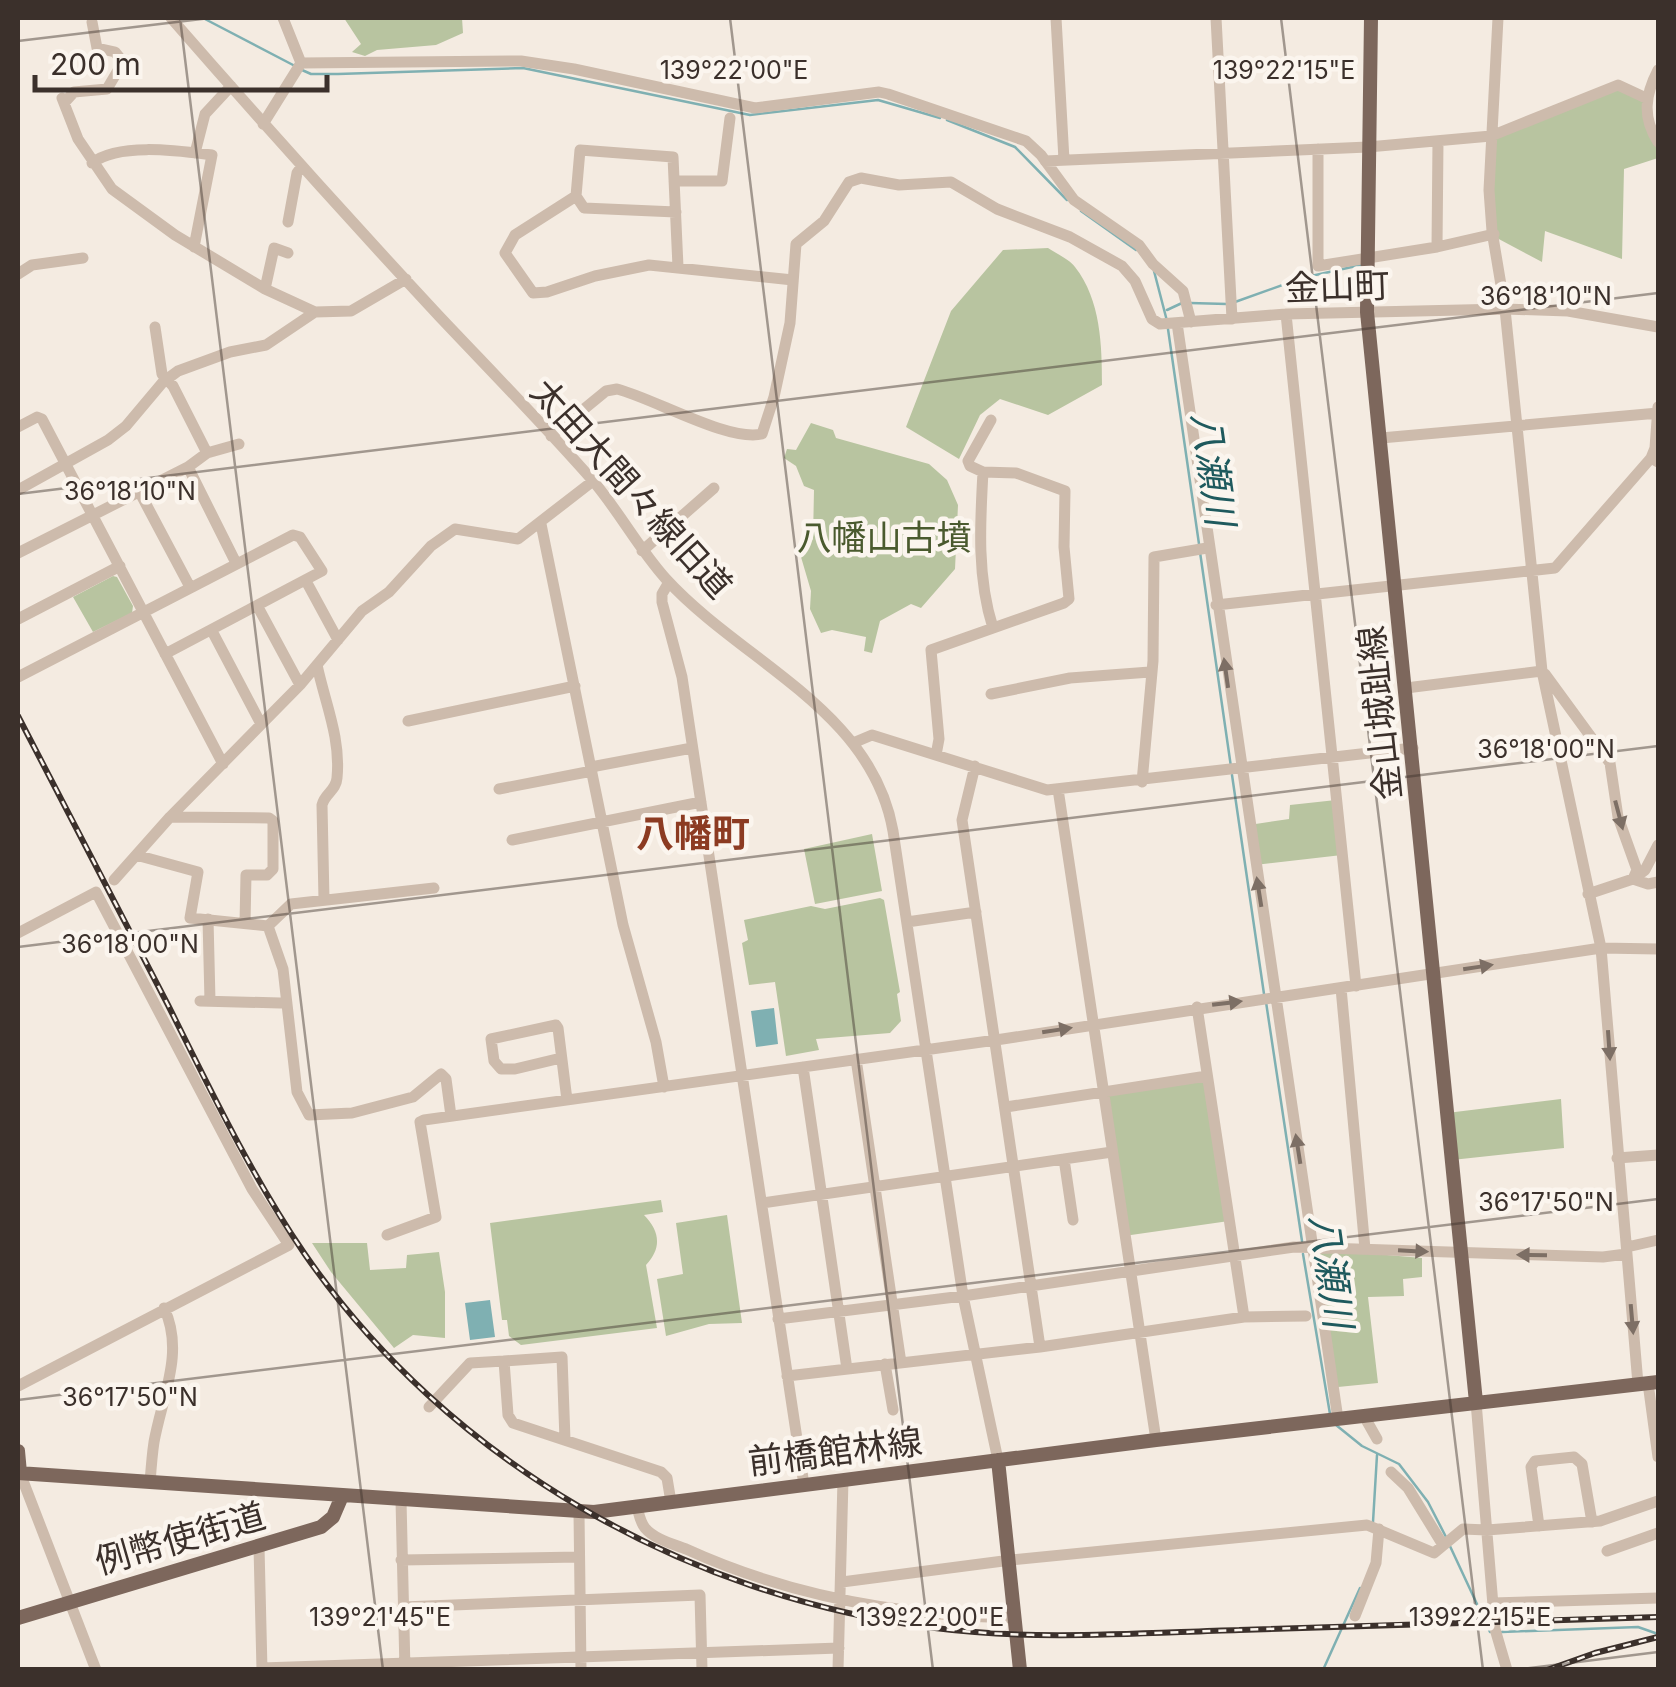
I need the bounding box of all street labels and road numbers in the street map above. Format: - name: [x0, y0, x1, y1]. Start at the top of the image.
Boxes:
- street label: 金山町: [1284, 263, 1390, 309]
- street label: 太田大間々線旧道: [523, 370, 741, 606]
- street label: 金山城趾線: [1349, 624, 1409, 802]
- street label: 前橋館林線: [746, 1419, 924, 1483]
- street label: 例幣使街道: [90, 1494, 270, 1582]

